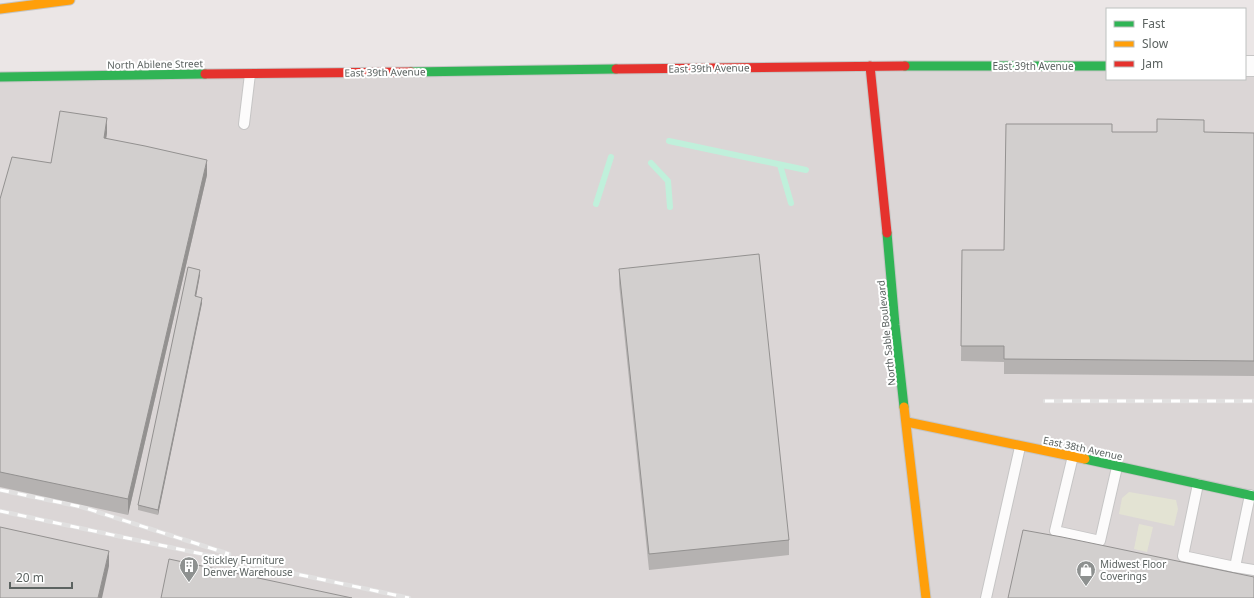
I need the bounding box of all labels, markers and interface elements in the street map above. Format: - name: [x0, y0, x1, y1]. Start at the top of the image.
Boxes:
- legend: [1106, 8, 1246, 80]
- text: Fast: [1142, 15, 1166, 32]
- text: Slow: [1142, 35, 1169, 52]
- text: Jam: [1141, 55, 1163, 72]
- street label: North Abilene Street: [107, 56, 203, 72]
- street label: East 39th Avenue: [992, 59, 1074, 73]
- street label: East 39th Avenue: [668, 60, 750, 76]
- street label: East 39th Avenue: [344, 64, 426, 80]
- street label: North Sable Boulevard: [874, 280, 898, 386]
- street label: East 38th Avenue: [1042, 433, 1124, 463]
- place label: Stickley Furniture Denver Warehouse: [203, 553, 293, 579]
- building icon: Stickley Furniture Denver Warehouse: [178, 555, 200, 583]
- place label: Midwest Floor Coverings: [1100, 557, 1166, 583]
- shop icon: Midwest Floor Coverings: [1075, 559, 1097, 587]
- scale bar: [10, 564, 72, 590]
- text: 20 m: [16, 569, 44, 586]

